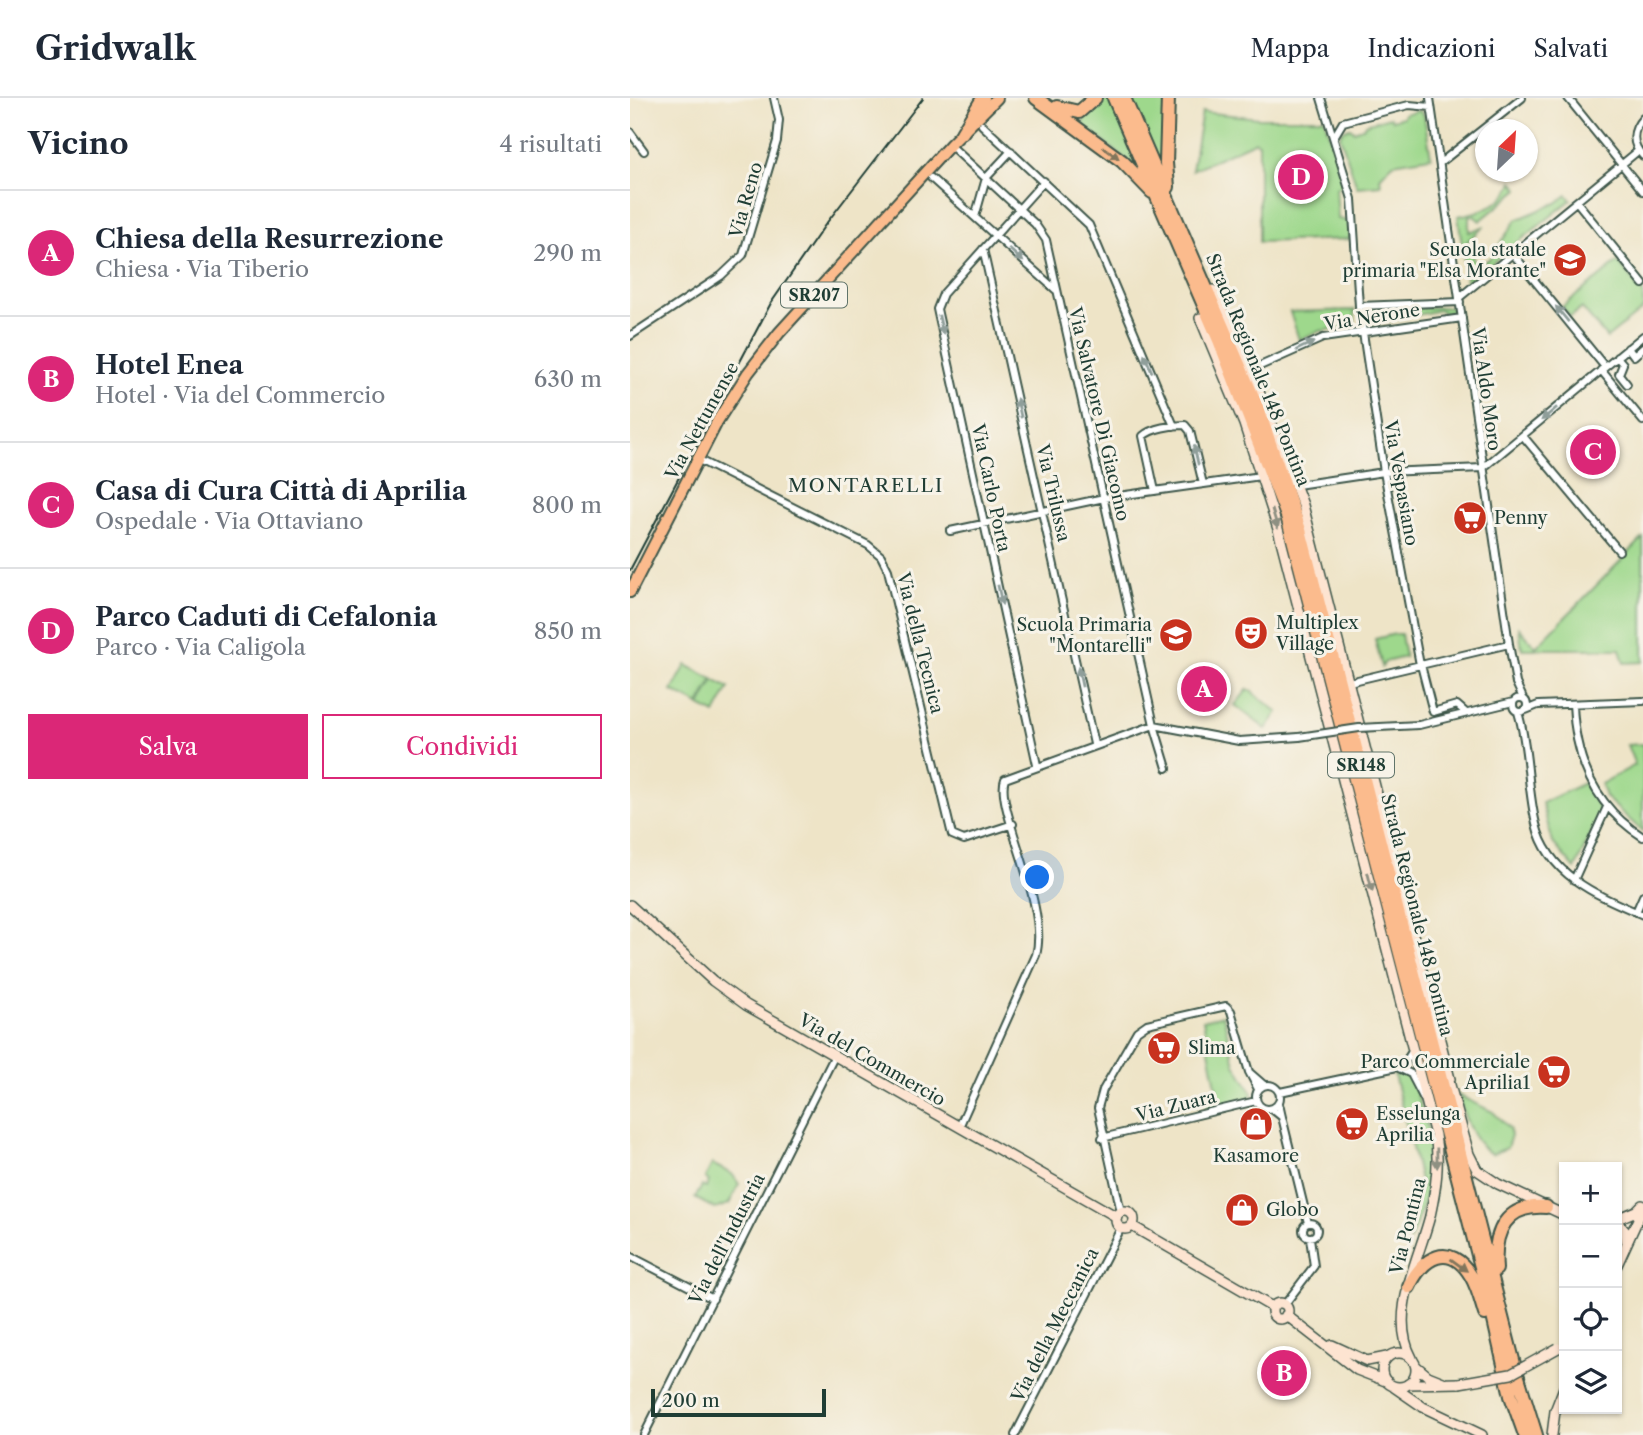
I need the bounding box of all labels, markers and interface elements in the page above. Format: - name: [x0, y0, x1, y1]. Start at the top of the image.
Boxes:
- text: Gridwalk: [35, 28, 196, 69]
- text: Mappa: [1250, 34, 1329, 63]
- text: Indicazioni: [1367, 34, 1495, 63]
- text: Salvati: [1533, 34, 1608, 63]
- north arrow: [1475, 119, 1538, 182]
- text: Vicino: [28, 125, 128, 162]
- text: 4 risultati: [499, 130, 602, 158]
- one-way arrow: [1102, 146, 1120, 160]
- pin: D: [1278, 151, 1324, 203]
- street label: Via Reno: [724, 159, 767, 241]
- text: Chiesa della Resurrezione: [95, 223, 444, 255]
- text: A: [42, 239, 60, 267]
- text: 290 m: [533, 239, 602, 267]
- place label: Scuola statale primaria "Elsa Morante": [1342, 239, 1546, 282]
- school or university icon: Scuola statale primaria "Elsa Morante": [1551, 241, 1589, 279]
- one-way arrow: [1007, 246, 1024, 262]
- street label: Strada Regionale 148 Pontina: [1201, 250, 1315, 490]
- text: Chiesa · Via Tiberio: [95, 255, 309, 283]
- road number: SR207: [781, 282, 847, 308]
- street label: Via Nerone: [1321, 299, 1422, 336]
- street label: Via Salvatore Di Giacomo: [1063, 304, 1134, 523]
- one-way arrow: [1555, 306, 1570, 323]
- one-way arrow: [935, 314, 946, 336]
- street label: Via Aldo Moro: [1466, 325, 1506, 452]
- one-way arrow: [1295, 340, 1315, 352]
- text: Hotel Enea: [95, 349, 244, 381]
- one-way arrow: [1142, 352, 1153, 373]
- street label: Via Nettunense: [660, 358, 743, 485]
- text: B: [42, 365, 60, 393]
- text: 630 m: [534, 365, 602, 393]
- text: Hotel · Via del Commercio: [95, 381, 385, 409]
- one-way arrow: [1014, 397, 1025, 419]
- one-way arrow: [1541, 406, 1558, 421]
- street label: Via Vespasiano: [1379, 418, 1423, 547]
- street label: Via Carlo Porta: [966, 421, 1015, 555]
- pin: C: [1570, 426, 1616, 478]
- street label: Via Trilussa: [1031, 441, 1075, 544]
- one-way arrow: [1190, 444, 1201, 466]
- district label: MONTARELLI: [788, 474, 944, 497]
- text: Casa di Cura Città di Aprilia: [95, 475, 467, 507]
- text: C: [42, 491, 60, 519]
- text: 800 m: [532, 491, 602, 519]
- supermarket icon: Penny: [1451, 499, 1489, 537]
- text: Ospedale · Via Ottaviano: [95, 507, 363, 535]
- place label: Penny: [1494, 507, 1549, 529]
- one-way arrow: [1271, 509, 1281, 530]
- street label: Via della Tecnica: [892, 569, 948, 716]
- one-way arrow: [995, 584, 1006, 606]
- text: Parco Caduti di Cefalonia: [95, 601, 437, 633]
- place label: Multiplex Village: [1275, 612, 1359, 655]
- place label: Scuola Primaria "Montarelli": [1016, 614, 1152, 657]
- theatre icon: Multiplex Village: [1232, 614, 1270, 652]
- school or university icon: Scuola Primaria "Montarelli": [1157, 616, 1195, 654]
- text: D: [41, 617, 61, 645]
- text: 850 m: [534, 617, 602, 645]
- text: Parco · Via Caligola: [95, 633, 306, 661]
- pin: A: [1181, 663, 1227, 715]
- one-way arrow: [1074, 666, 1085, 688]
- button: Salva: [28, 714, 308, 779]
- button: Condividi: [322, 714, 602, 779]
- road number: SR148: [1328, 752, 1394, 778]
- street label: Strada Regionale 148 Pontina: [1376, 791, 1458, 1039]
- your location: [1020, 860, 1054, 894]
- one-way arrow: [1365, 871, 1376, 893]
- street label: Via del Commercio: [794, 1009, 949, 1111]
- supermarket icon: Slima: [1145, 1029, 1183, 1067]
- place label: Slima: [1188, 1037, 1236, 1059]
- place label: Parco Commerciale Aprilia1: [1361, 1051, 1530, 1094]
- supermarket icon: Parco Commerciale Aprilia1: [1535, 1053, 1573, 1091]
- street label: Via Zuara: [1133, 1085, 1219, 1127]
- place label: Esselunga Aprilia: [1375, 1103, 1461, 1146]
- shop icon: Kasamore: [1237, 1105, 1275, 1143]
- supermarket icon: Esselunga Aprilia: [1333, 1105, 1371, 1143]
- place label: Kasamore: [1213, 1145, 1299, 1167]
- one-way arrow: [1431, 1148, 1443, 1170]
- map controls: [1559, 1162, 1622, 1414]
- button: +: [1559, 1162, 1622, 1225]
- street label: Via dell'Industria: [684, 1169, 770, 1309]
- street label: Via Pontina: [1385, 1175, 1431, 1278]
- shop icon: Globo: [1223, 1191, 1261, 1229]
- place label: Globo: [1266, 1199, 1319, 1221]
- button: −: [1559, 1225, 1622, 1288]
- street label: Via della Meccanica: [1006, 1244, 1104, 1407]
- one-way arrow: [1449, 1258, 1468, 1272]
- button: locate: [1559, 1288, 1622, 1351]
- pin: B: [1261, 1347, 1307, 1399]
- button: layers: [1559, 1351, 1622, 1414]
- scale bar: [651, 1386, 826, 1418]
- text: 200 m: [662, 1389, 720, 1412]

